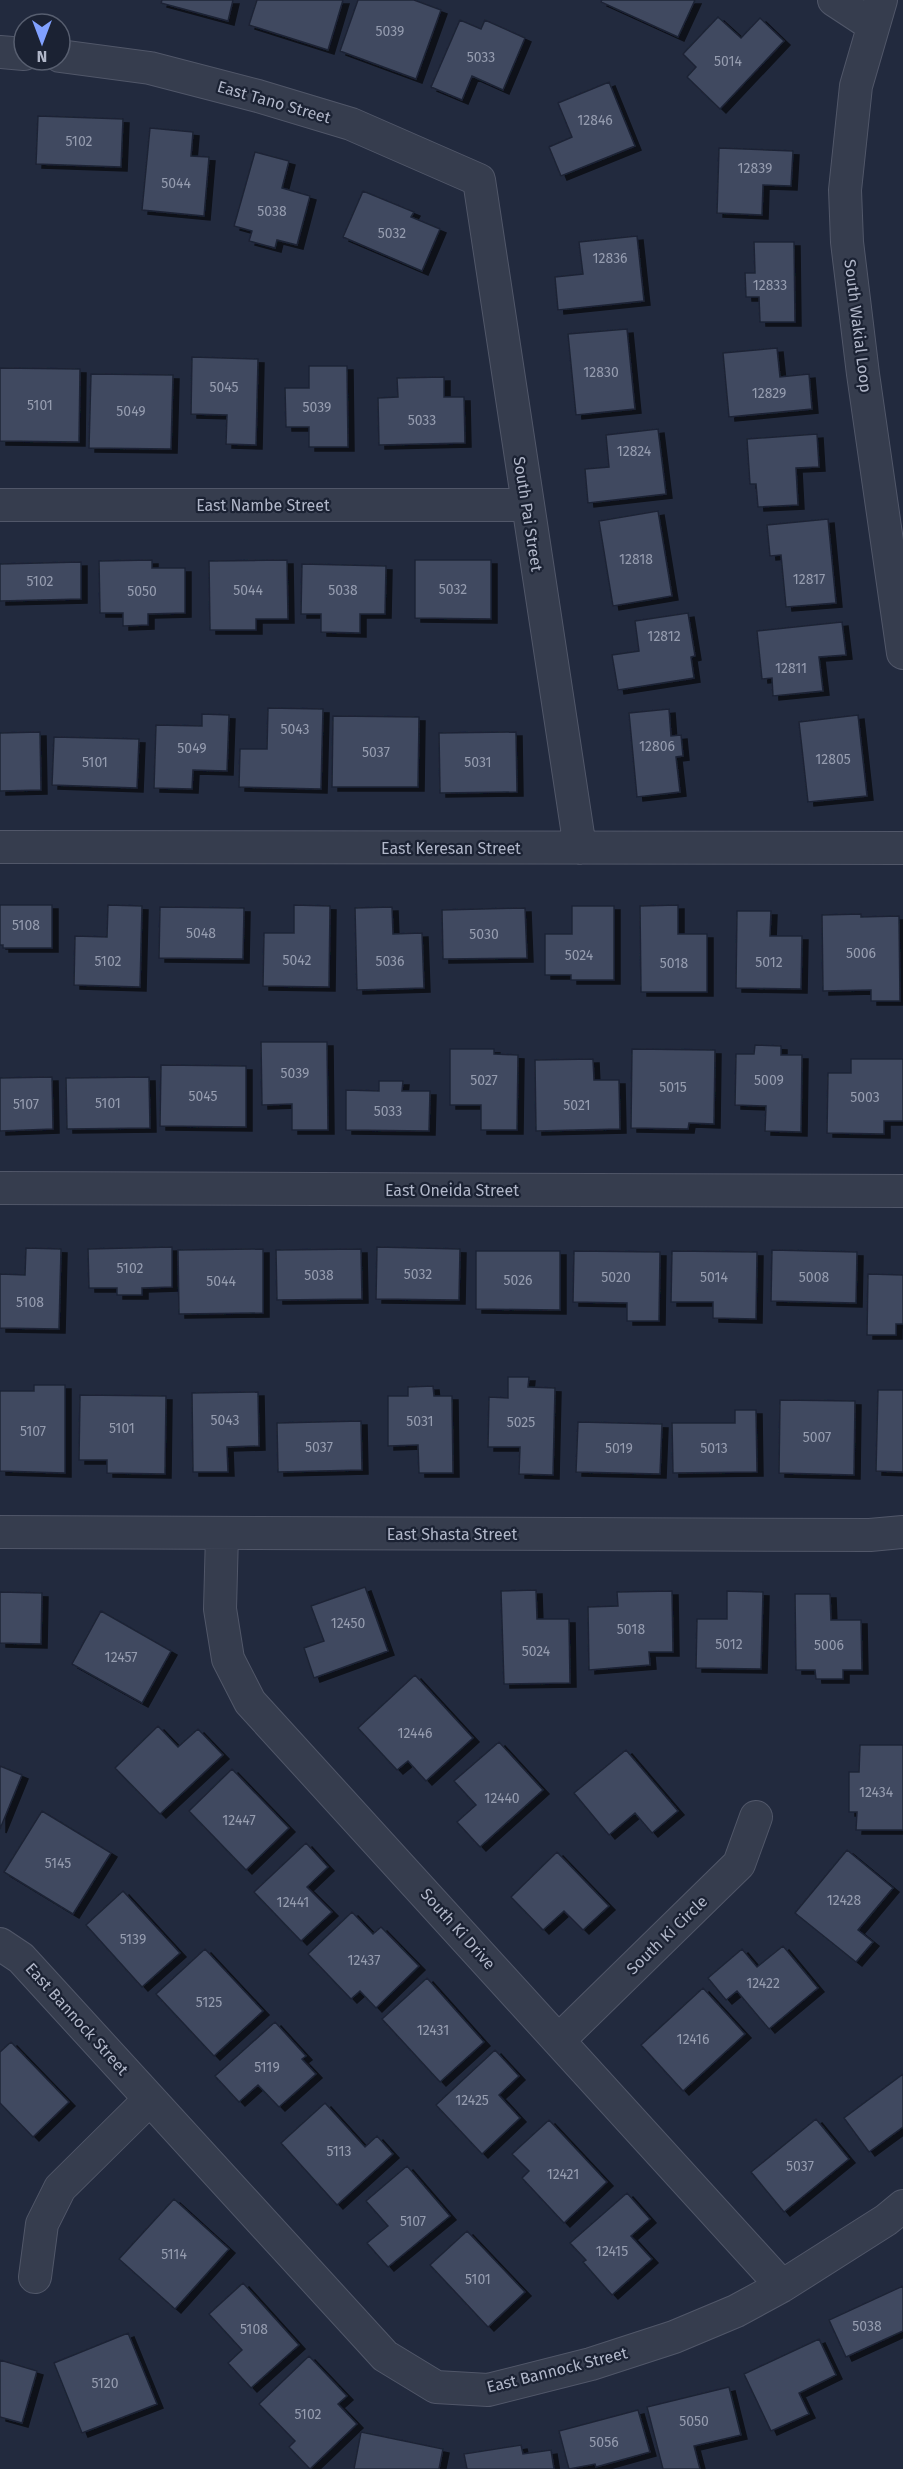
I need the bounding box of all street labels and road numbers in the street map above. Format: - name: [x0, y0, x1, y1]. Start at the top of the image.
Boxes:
- street label: East Tano Street: [215, 77, 333, 127]
- street label: South Wakial Loop: [840, 258, 876, 394]
- street label: South Pai Street: [510, 455, 546, 573]
- street label: East Nambe Street: [196, 496, 330, 515]
- street label: East Keresan Street: [381, 839, 521, 858]
- street label: East Oneida Street: [385, 1181, 519, 1200]
- street label: East Shasta Street: [387, 1525, 517, 1544]
- street label: South Ki Drive: [417, 1885, 499, 1973]
- street label: South Ki Circle: [623, 1892, 711, 1978]
- street label: East Bannock Street: [22, 1959, 133, 2079]
- street label: East Bannock Street: [485, 2343, 630, 2397]

